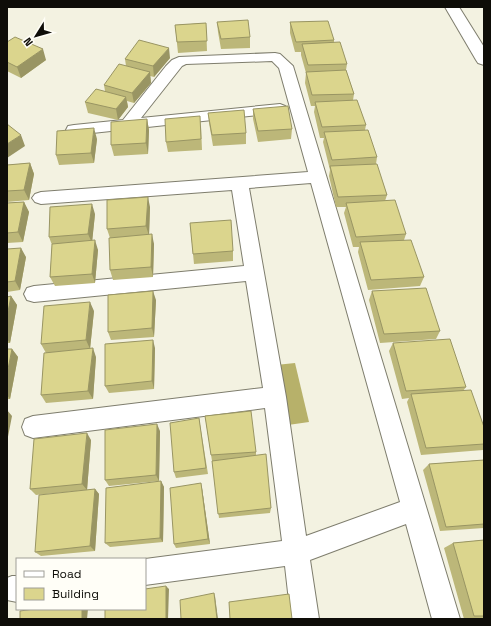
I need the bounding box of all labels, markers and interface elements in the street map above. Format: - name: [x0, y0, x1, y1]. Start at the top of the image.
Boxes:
- north arrow: [16, 16, 56, 56]
- text: N: [20, 35, 36, 49]
- legend: [16, 558, 146, 610]
- text: Road: [52, 566, 81, 582]
- text: Building: [52, 586, 99, 602]

